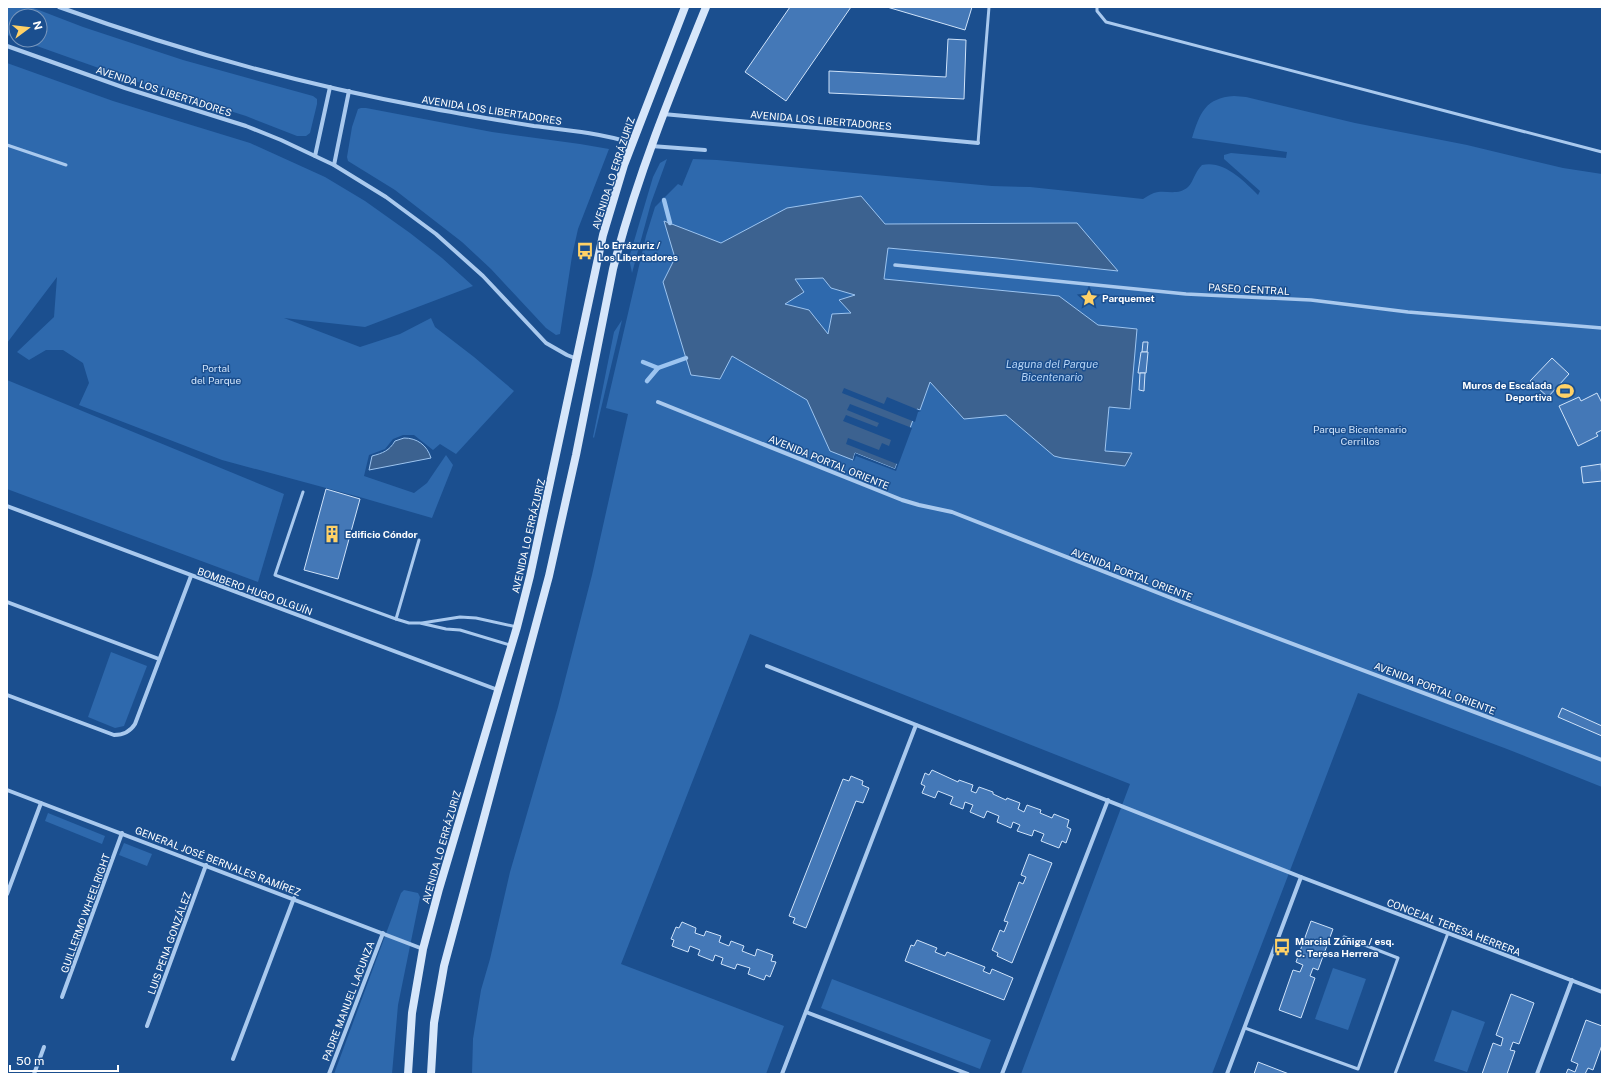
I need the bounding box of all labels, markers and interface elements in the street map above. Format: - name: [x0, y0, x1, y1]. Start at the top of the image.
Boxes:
- north arrow: [8, 8, 48, 48]
- text: N: [31, 20, 45, 31]
- street label: AVENIDA LOS LIBERTADORES: [95, 63, 234, 119]
- street label: AVENIDA LOS LIBERTADORES: [421, 93, 563, 127]
- street label: AVENIDA LOS LIBERTADORES: [750, 108, 893, 132]
- street label: AVENIDA LO ERRÁZURIZ: [589, 115, 637, 231]
- place label: Lo Errázuriz / Los Libertadores: [598, 239, 678, 263]
- bus stop icon: Lo Errázuriz / Los Libertadores: [575, 241, 595, 261]
- street label: PASEO CENTRAL: [1208, 281, 1290, 297]
- place icon: Parquemet: [1079, 288, 1099, 308]
- place label: Parquemet: [1102, 292, 1155, 304]
- water label: Laguna del Parque Bicentenario: [1006, 358, 1098, 383]
- park label: Portal del Parque: [191, 362, 241, 386]
- place label: Muros de Escalada Deportiva: [1462, 379, 1552, 403]
- sports icon: Muros de Escalada Deportiva: [1555, 381, 1575, 401]
- park label: Parque Bicentenario Cerrillos: [1313, 423, 1407, 447]
- street label: AVENIDA PORTAL ORIENTE: [767, 432, 891, 492]
- street label: AVENIDA LO ERRÁZURIZ: [509, 478, 547, 594]
- building icon: Edificio Cóndor: [322, 524, 342, 544]
- place label: Edificio Cóndor: [345, 528, 418, 540]
- street label: AVENIDA PORTAL ORIENTE: [1070, 545, 1194, 603]
- street label: BOMBERO HUGO OLGUÍN: [196, 565, 314, 617]
- street label: AVENIDA PORTAL ORIENTE: [1373, 659, 1497, 717]
- street label: AVENIDA LO ERRÁZURIZ: [419, 789, 463, 905]
- street label: GENERAL JOSÉ BERNALES RAMÍREZ: [133, 824, 303, 898]
- street label: GUILLERMO WHEELRIGHT: [58, 852, 112, 974]
- street label: LUIS PENA GONZÁLEZ: [145, 890, 193, 996]
- street label: CONCEJAL TERESA HERRERA: [1385, 896, 1523, 958]
- place label: Marcial Zúñiga / esq. C. Teresa Herrera: [1295, 935, 1395, 959]
- bus stop icon: Marcial Zúñiga / esq. C. Teresa Herrera: [1272, 937, 1292, 957]
- street label: PADRE MANUEL LACUNZA: [320, 939, 376, 1063]
- scale bar: [10, 1047, 118, 1073]
- text: 50 m: [16, 1054, 44, 1068]

